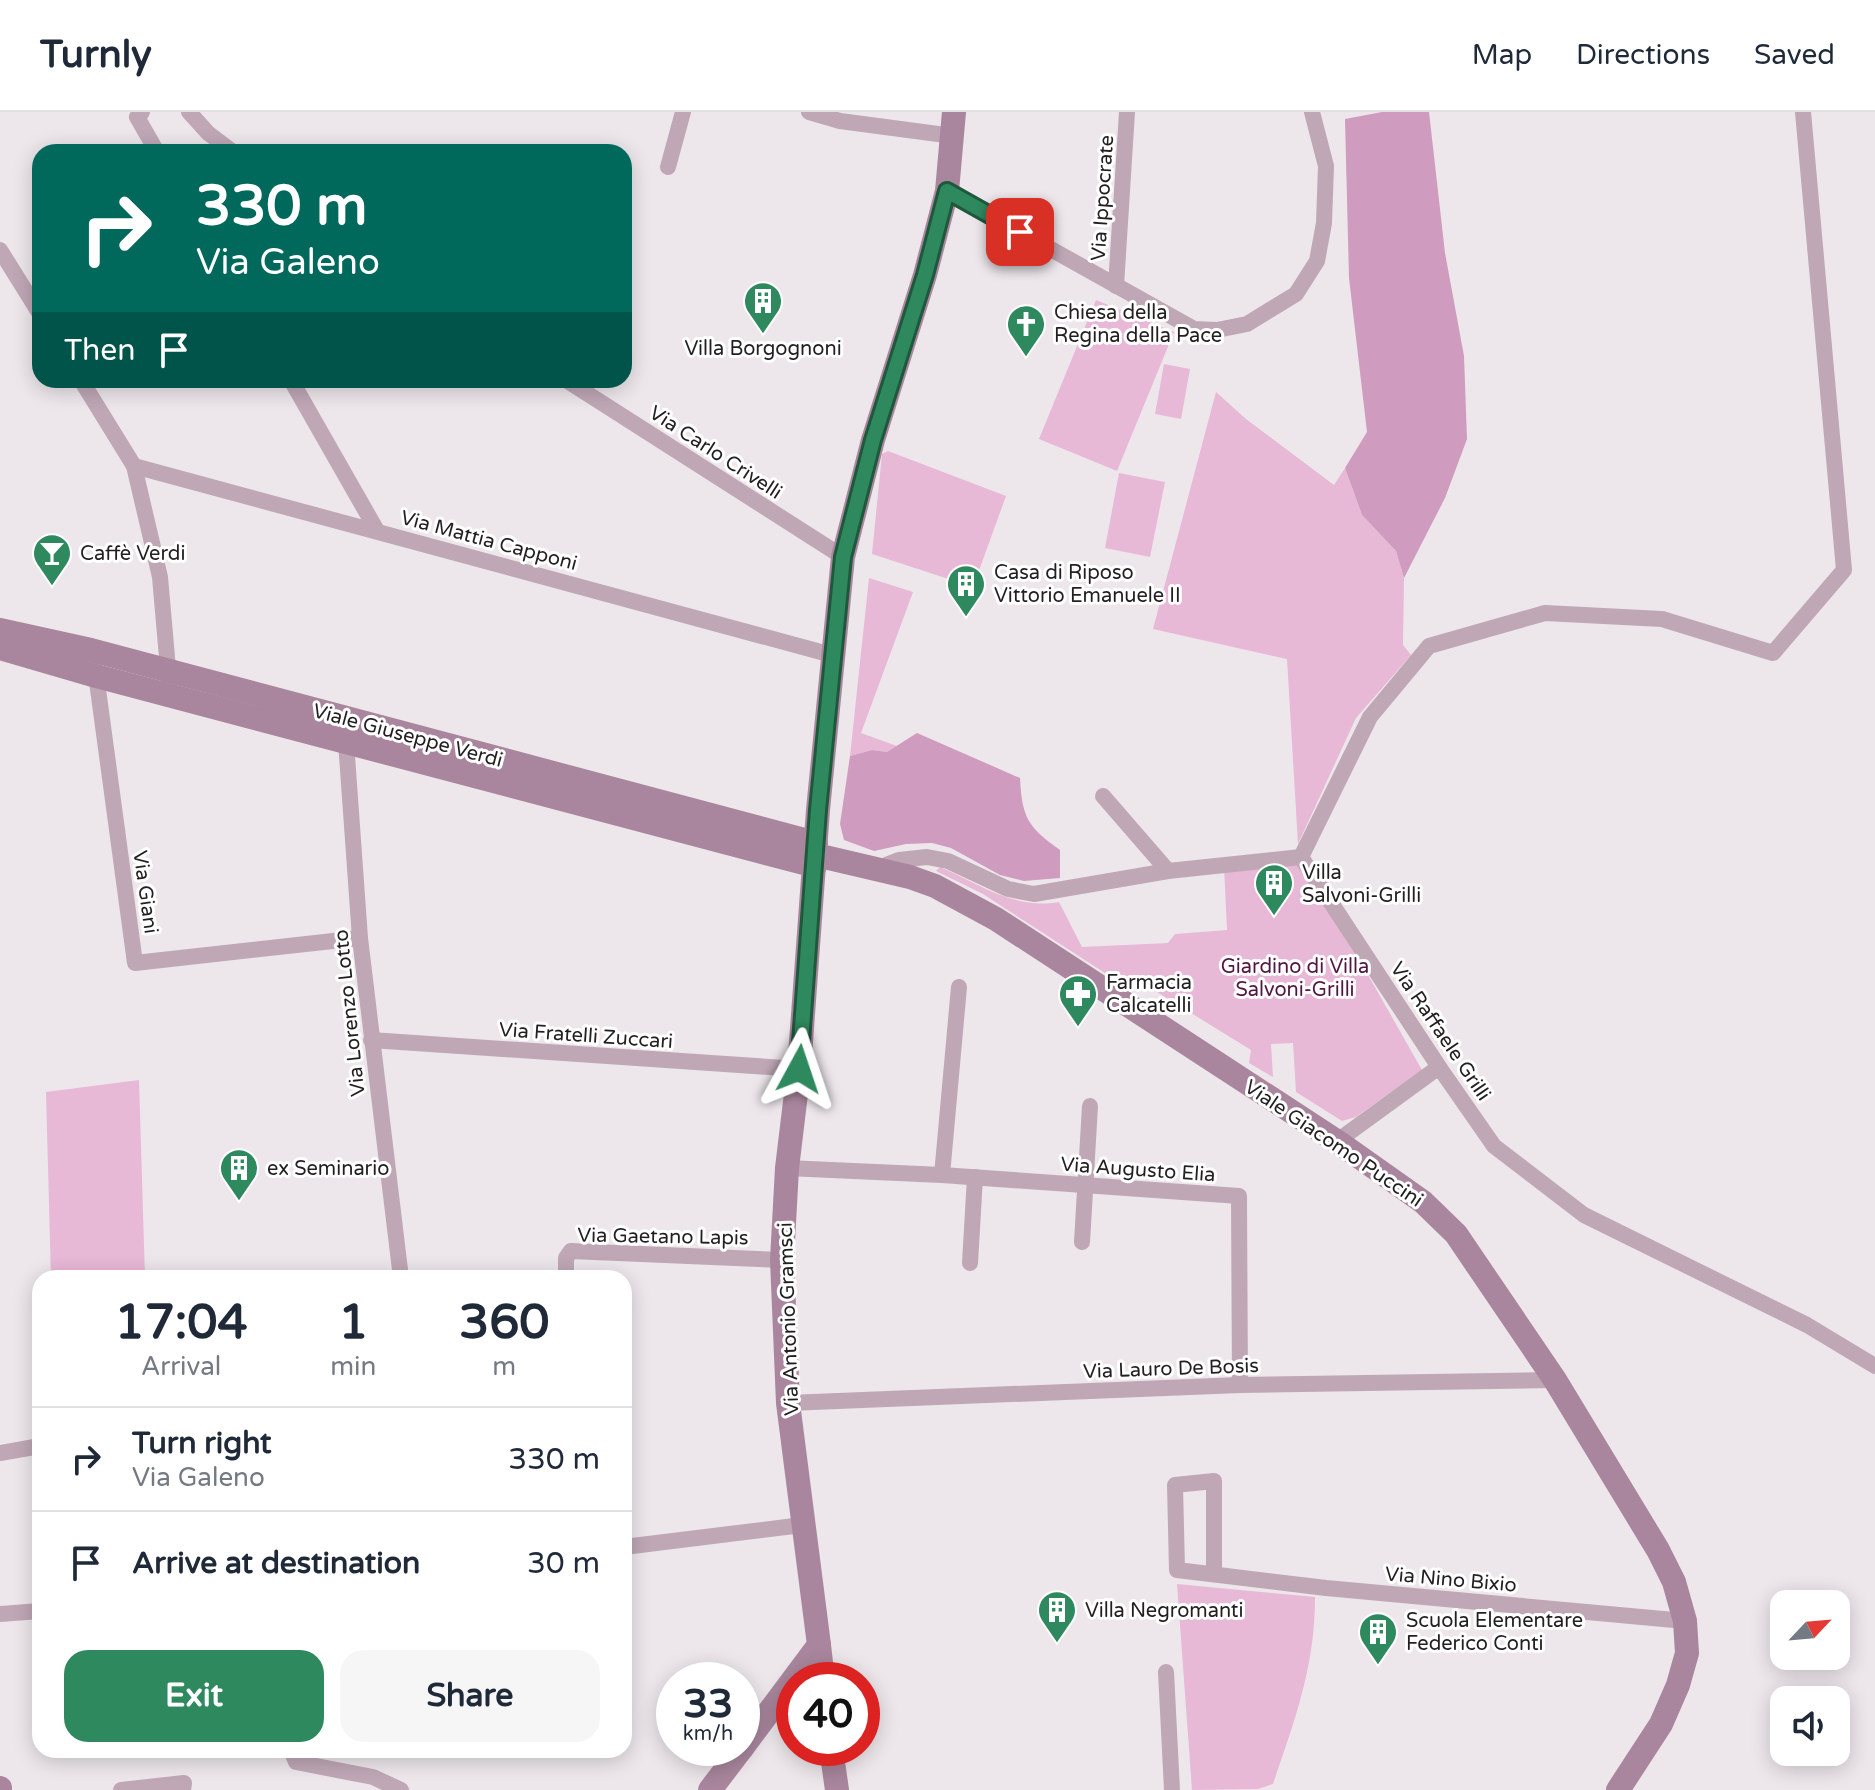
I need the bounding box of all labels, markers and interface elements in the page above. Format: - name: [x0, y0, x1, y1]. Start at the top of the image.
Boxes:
- text: Turnly: [40, 32, 152, 78]
- text: Map: [1472, 38, 1532, 72]
- text: Directions: [1576, 38, 1710, 72]
- text: Saved: [1754, 38, 1835, 72]
- street label: Via Ippocrate: [1087, 134, 1119, 262]
- text: 330 m: [196, 173, 367, 240]
- icon: right: [64, 176, 168, 280]
- pin: [986, 198, 1054, 266]
- icon: arrive: [998, 210, 1042, 254]
- text: Via Galeno: [196, 241, 380, 284]
- building icon: Villa Borgognoni: [742, 280, 784, 335]
- place label: Chiesa della Regina della Pace: [1054, 301, 1222, 348]
- church icon: Chiesa della Regina della Pace: [1005, 303, 1047, 358]
- icon: arrive: [152, 328, 196, 372]
- text: Then: [64, 332, 136, 369]
- place label: Villa Borgognoni: [684, 337, 842, 361]
- street label: Via Carlo Crivelli: [645, 401, 786, 505]
- street label: Via Mattia Capponi: [398, 506, 580, 576]
- bar icon: Caffè Verdi: [31, 532, 73, 587]
- place label: Caffè Verdi: [80, 542, 185, 566]
- place label: Casa di Riposo Vittorio Emanuele II: [994, 561, 1181, 608]
- building icon: Casa di Riposo Vittorio Emanuele II: [945, 563, 987, 618]
- street label: Viale Giuseppe Verdi: [310, 699, 505, 773]
- street label: Via Giani: [127, 849, 163, 935]
- place label: Villa Salvoni-Grilli: [1302, 861, 1421, 908]
- building icon: Villa Salvoni-Grilli: [1253, 862, 1295, 917]
- street label: Via Lorenzo Lotto: [329, 928, 371, 1098]
- park label: Giardino di Villa Salvoni-Grilli: [1221, 955, 1369, 1002]
- street label: Via Raffaele Grilli: [1385, 958, 1495, 1106]
- place label: Farmacia Calcatelli: [1106, 971, 1192, 1018]
- pharmacy icon: Farmacia Calcatelli: [1057, 973, 1099, 1028]
- street label: Via Fratelli Zuccari: [498, 1018, 674, 1054]
- position arrow: [757, 1027, 841, 1111]
- street label: Viale Giacomo Puccini: [1240, 1075, 1427, 1213]
- building icon: ex Seminario: [218, 1147, 260, 1202]
- street label: Via Augusto Elia: [1060, 1153, 1216, 1187]
- place label: ex Seminario: [267, 1157, 389, 1181]
- street label: Via Antonio Gramsci: [774, 1222, 804, 1416]
- street label: Via Gaetano Lapis: [577, 1224, 749, 1250]
- text: 17:04: [115, 1294, 248, 1352]
- text: 1: [338, 1294, 368, 1352]
- text: 360: [459, 1294, 549, 1352]
- text: Arrival: [141, 1351, 221, 1382]
- text: min: [330, 1351, 376, 1382]
- text: m: [492, 1351, 516, 1382]
- street label: Via Lauro De Bosis: [1083, 1354, 1259, 1384]
- text: Turn right: [132, 1425, 272, 1462]
- icon: right: [64, 1437, 108, 1481]
- text: 330 m: [508, 1441, 600, 1478]
- text: Via Galeno: [132, 1462, 265, 1493]
- icon: arrive: [64, 1541, 108, 1585]
- text: Arrive at destination: [132, 1545, 420, 1582]
- text: 30 m: [527, 1545, 600, 1582]
- street label: Via Nino Bixio: [1384, 1562, 1518, 1598]
- building icon: Villa Negromanti: [1036, 1589, 1078, 1644]
- north arrow: [1770, 1590, 1850, 1670]
- map controls: [1770, 1590, 1850, 1766]
- place label: Villa Negromanti: [1085, 1599, 1243, 1623]
- place label: Scuola Elementare Federico Conti: [1406, 1609, 1583, 1656]
- building icon: Scuola Elementare Federico Conti: [1357, 1611, 1399, 1666]
- button: Exit: [64, 1650, 324, 1742]
- button: Share: [340, 1650, 600, 1742]
- speed limit sign: 40: [776, 1662, 880, 1766]
- text: 33: [683, 1680, 733, 1728]
- button: sound: [1770, 1686, 1850, 1766]
- text: km/h: [683, 1722, 733, 1746]

